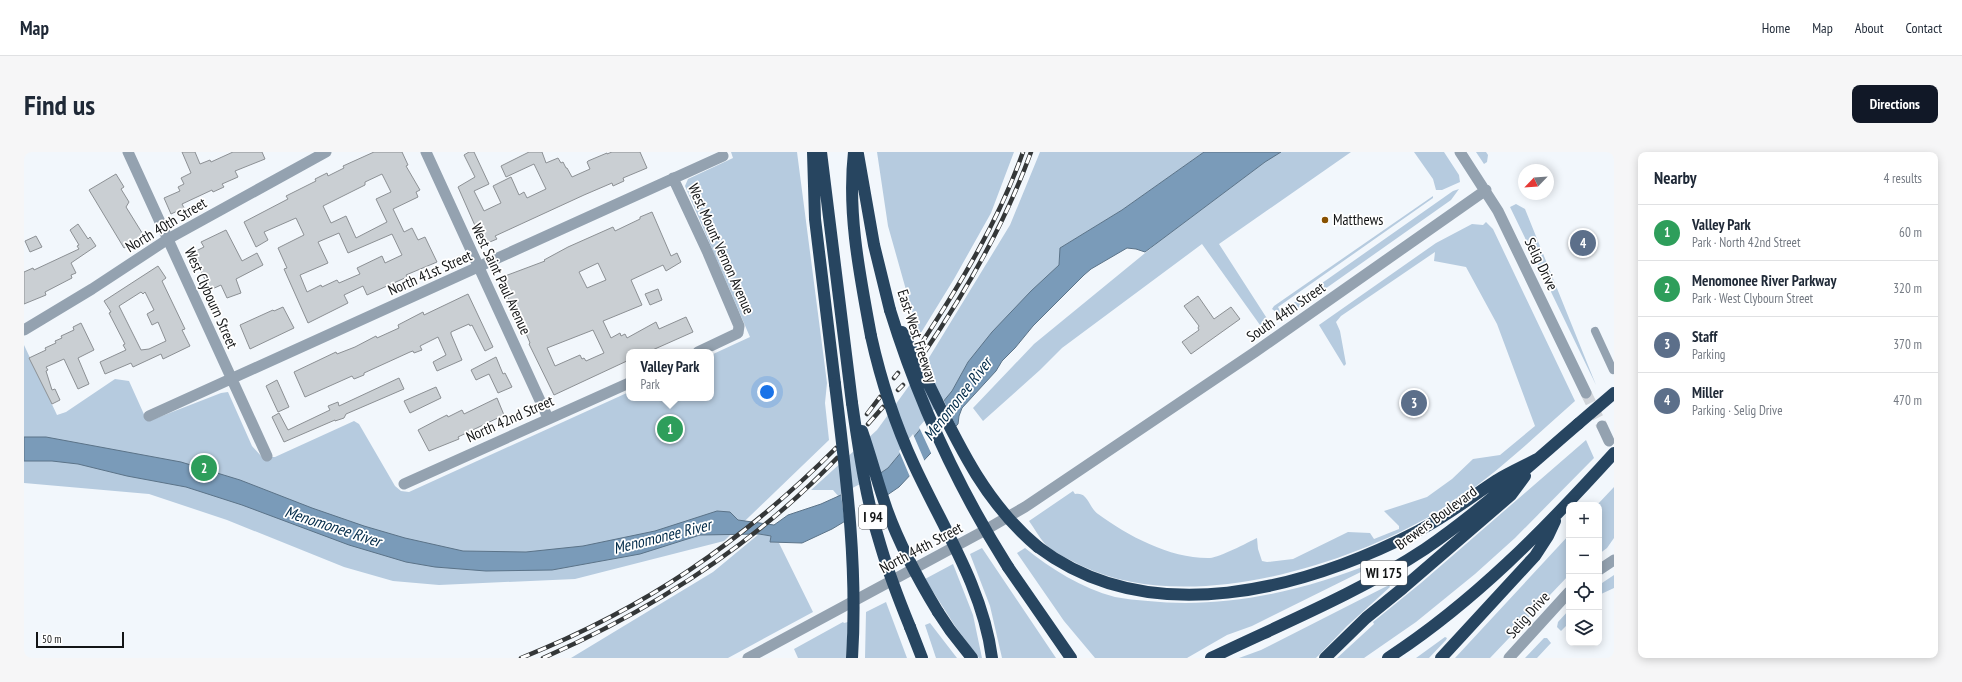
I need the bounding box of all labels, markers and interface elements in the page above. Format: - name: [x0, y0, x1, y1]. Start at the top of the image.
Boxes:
- text: Map: [20, 16, 49, 40]
- text: Home: [1762, 19, 1790, 37]
- text: Map: [1812, 19, 1833, 37]
- text: About: [1855, 19, 1884, 37]
- text: Contact: [1906, 19, 1942, 37]
- button: Directions: [1852, 85, 1938, 123]
- text: Find us: [24, 86, 95, 123]
- north arrow: [1518, 164, 1554, 200]
- text: Nearby: [1654, 167, 1697, 189]
- text: 4 results: [1883, 170, 1922, 187]
- street label: West Mount Vernon Avenue: [684, 180, 759, 317]
- street label: North 40th Street: [122, 193, 210, 256]
- place label: Matthews: [1333, 210, 1383, 229]
- marker: Matthews: [1320, 215, 1330, 225]
- text: Valley Park: [1692, 215, 1751, 234]
- street label: West Saint Paul Avenue: [467, 220, 536, 338]
- text: 1: [1664, 224, 1670, 241]
- text: 60 m: [1899, 224, 1922, 241]
- pin: 4: [1570, 228, 1596, 258]
- street label: Selig Drive: [1521, 234, 1562, 293]
- text: Park · North 42nd Street: [1692, 234, 1801, 251]
- street label: West Clybourn Street: [181, 244, 242, 351]
- street label: North 41st Street: [385, 246, 475, 299]
- text: Menomonee River Parkway: [1692, 271, 1836, 290]
- street label: South 44th Street: [1243, 277, 1329, 346]
- text: 2: [1664, 280, 1670, 297]
- text: 320 m: [1893, 280, 1922, 297]
- street label: East-West Freeway: [894, 287, 942, 385]
- text: Park · West Clybourn Street: [1692, 290, 1813, 307]
- text: Staff: [1692, 327, 1717, 346]
- text: 3: [1664, 336, 1670, 353]
- text: 370 m: [1893, 336, 1922, 353]
- text: Parking: [1692, 346, 1725, 363]
- popup: [626, 349, 714, 401]
- water label: Menomonee River: [918, 351, 997, 445]
- text: Valley Park: [641, 357, 699, 376]
- text: Park: [641, 376, 660, 393]
- your location: [757, 382, 777, 402]
- text: Miller: [1692, 383, 1723, 402]
- pin: 3: [1401, 388, 1427, 418]
- street label: North 42nd Street: [463, 391, 556, 446]
- text: 4: [1664, 392, 1670, 409]
- text: 470 m: [1893, 392, 1922, 409]
- text: Parking · Selig Drive: [1692, 402, 1783, 419]
- pin: 1: [657, 414, 683, 444]
- pin: 2: [191, 453, 217, 483]
- street label: Brewers Boulevard: [1391, 482, 1480, 554]
- water label: Menomonee River: [282, 501, 386, 552]
- map controls: [1566, 502, 1602, 646]
- button: +: [1566, 502, 1602, 538]
- road number: I 94: [859, 505, 887, 529]
- water label: Menomonee River: [611, 514, 715, 558]
- street label: North 44th Street: [876, 518, 966, 577]
- button: −: [1566, 538, 1602, 574]
- road number: WI 175: [1361, 561, 1407, 585]
- button: locate: [1566, 574, 1602, 610]
- street label: Selig Drive: [1502, 587, 1554, 642]
- button: layers: [1566, 610, 1602, 646]
- scale bar: [36, 630, 124, 649]
- text: 50 m: [42, 632, 61, 646]

